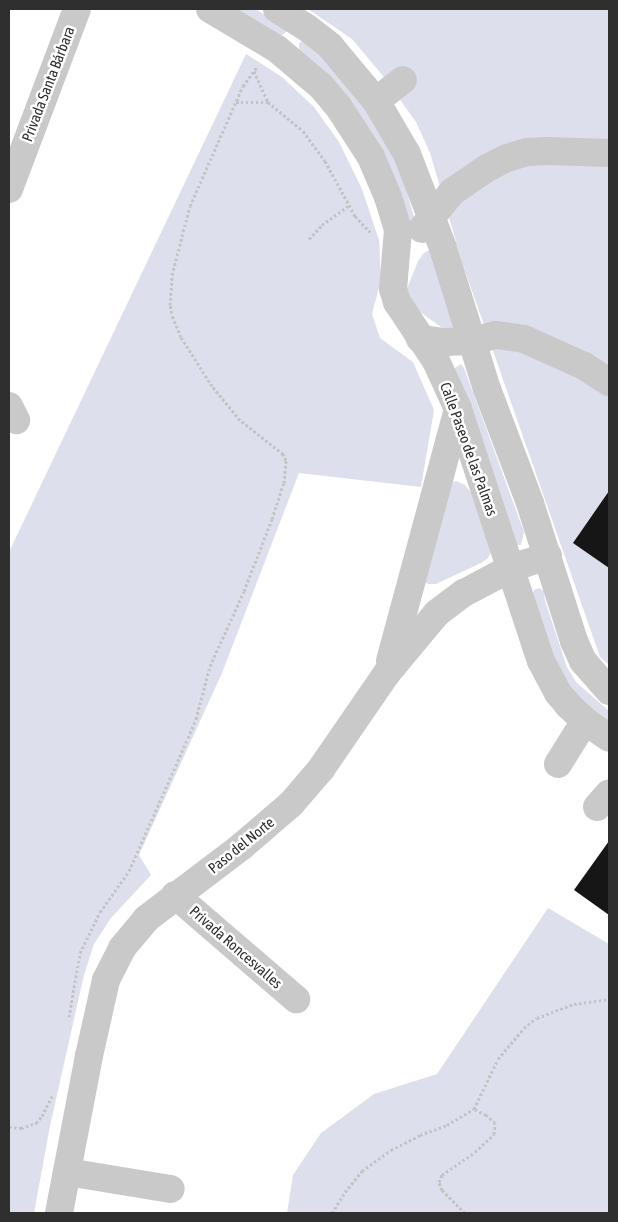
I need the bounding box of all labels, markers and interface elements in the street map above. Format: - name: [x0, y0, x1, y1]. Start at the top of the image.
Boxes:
- street label: Privada Santa Bárbara: [18, 24, 78, 144]
- street label: Calle Paseo de las Palmas: [436, 380, 502, 518]
- street label: Paso del Norte: [204, 813, 278, 877]
- street label: Privada Roncesvalles: [186, 902, 286, 992]

